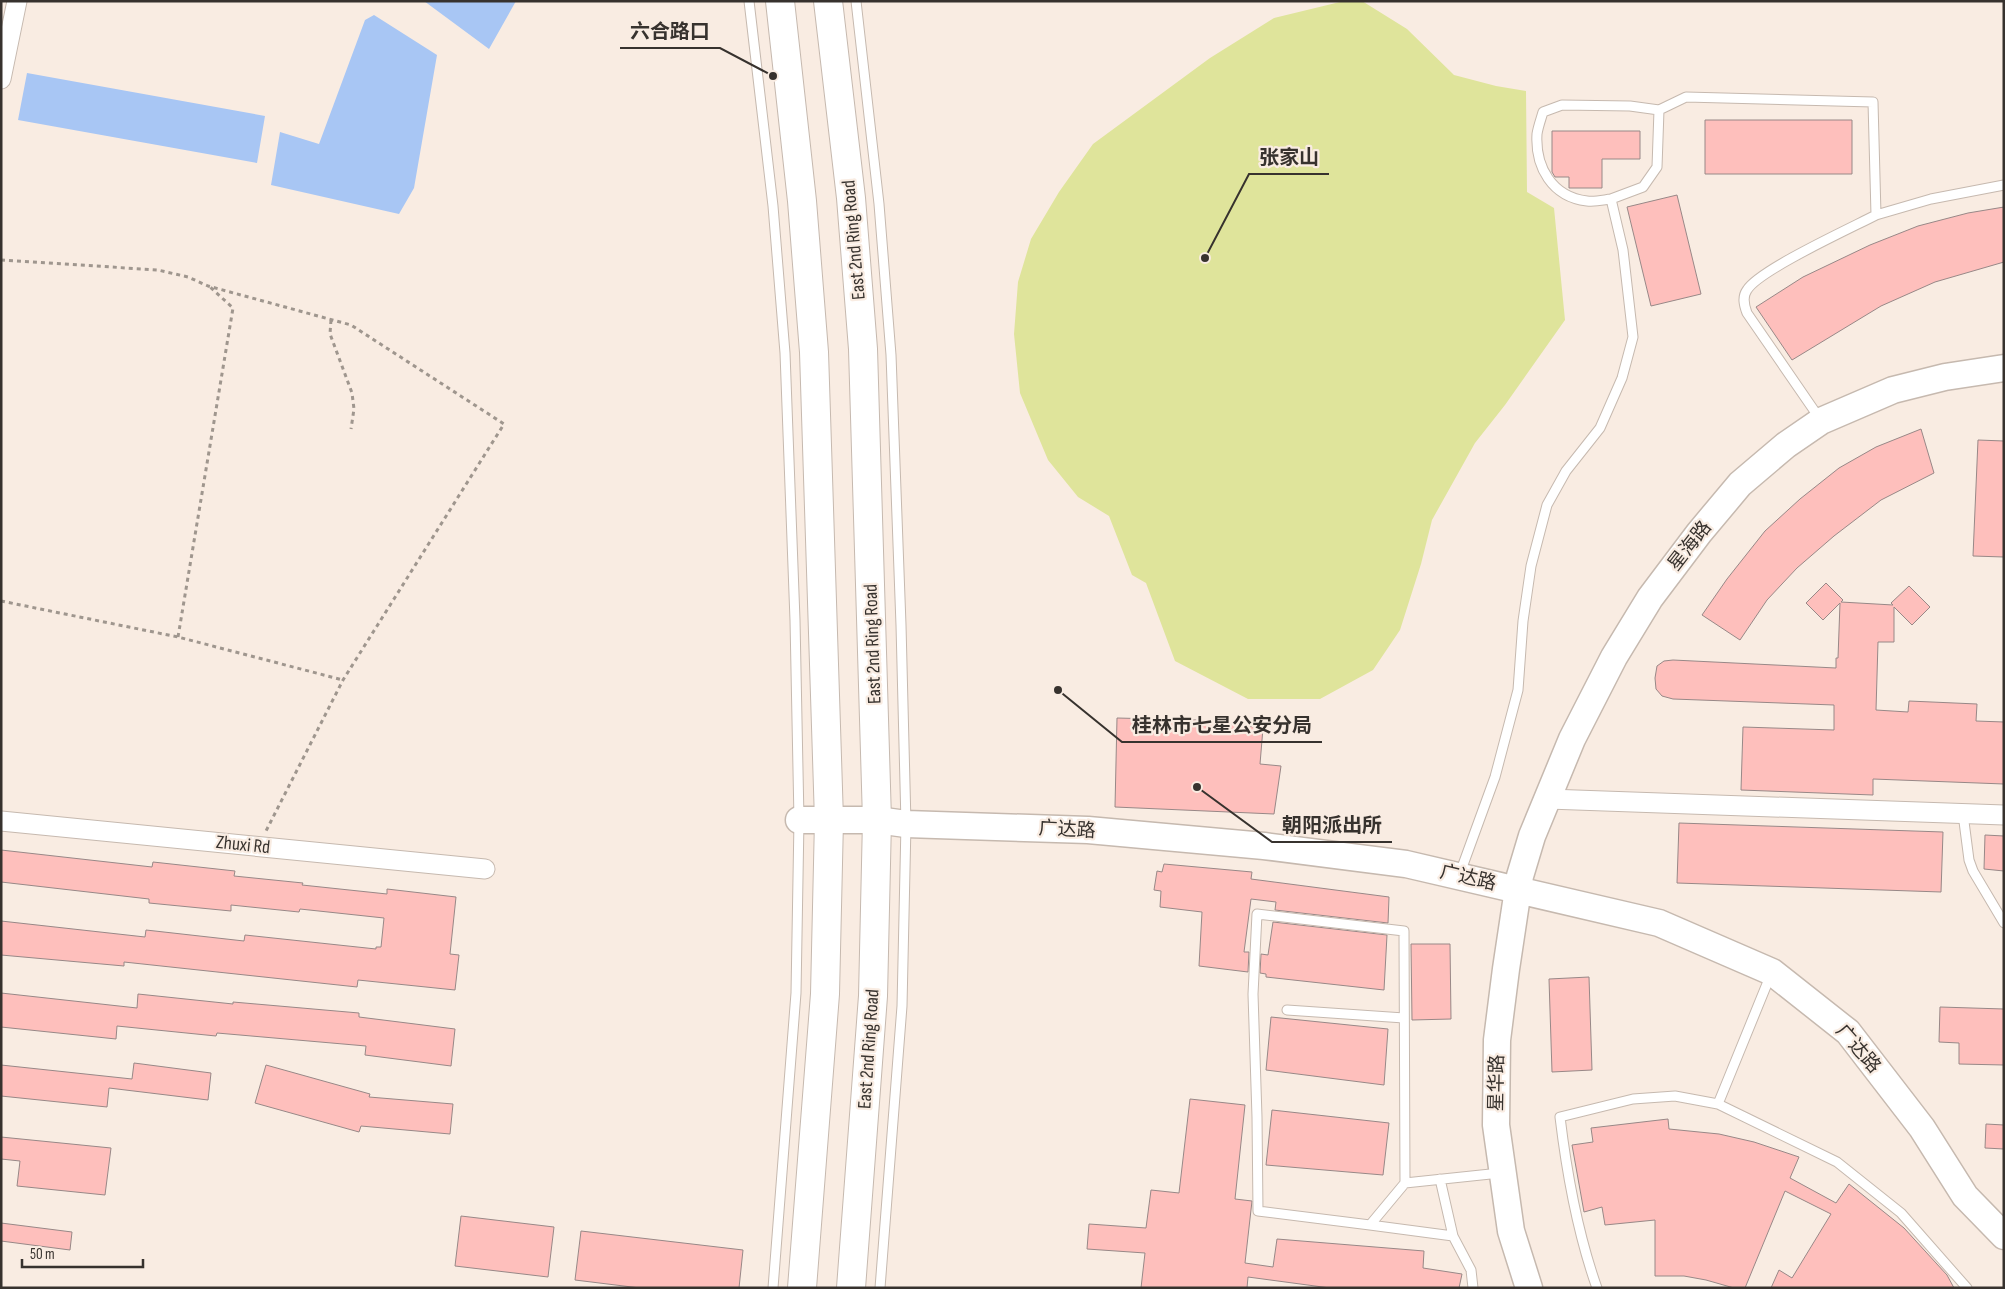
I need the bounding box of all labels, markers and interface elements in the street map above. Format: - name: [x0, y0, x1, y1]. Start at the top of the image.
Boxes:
- callout: 六合路口: [620, 13, 720, 48]
- text: 六合路口: [630, 20, 710, 44]
- callout: 张家山: [1249, 139, 1329, 174]
- text: 张家山: [1259, 146, 1319, 170]
- street label: East 2nd Ring Road: [837, 179, 871, 301]
- street label: 星海路: [1663, 516, 1717, 576]
- street label: East 2nd Ring Road: [859, 584, 887, 704]
- callout: 桂林市七星公安分局: [1122, 707, 1322, 742]
- text: 桂林市七星公安分局: [1132, 714, 1312, 738]
- callout: 朝阳派出所: [1272, 807, 1392, 842]
- text: 朝阳派出所: [1282, 814, 1382, 838]
- street label: 广达路: [1038, 817, 1096, 843]
- street label: Zhuxi Rd: [215, 831, 271, 859]
- street label: 广达路: [1438, 860, 1498, 896]
- street label: East 2nd Ring Road: [853, 988, 885, 1110]
- street label: 广达路: [1831, 1020, 1885, 1078]
- street label: 星华路: [1485, 1054, 1509, 1112]
- scale bar: [22, 1236, 144, 1268]
- text: 50 m: [30, 1245, 55, 1264]

